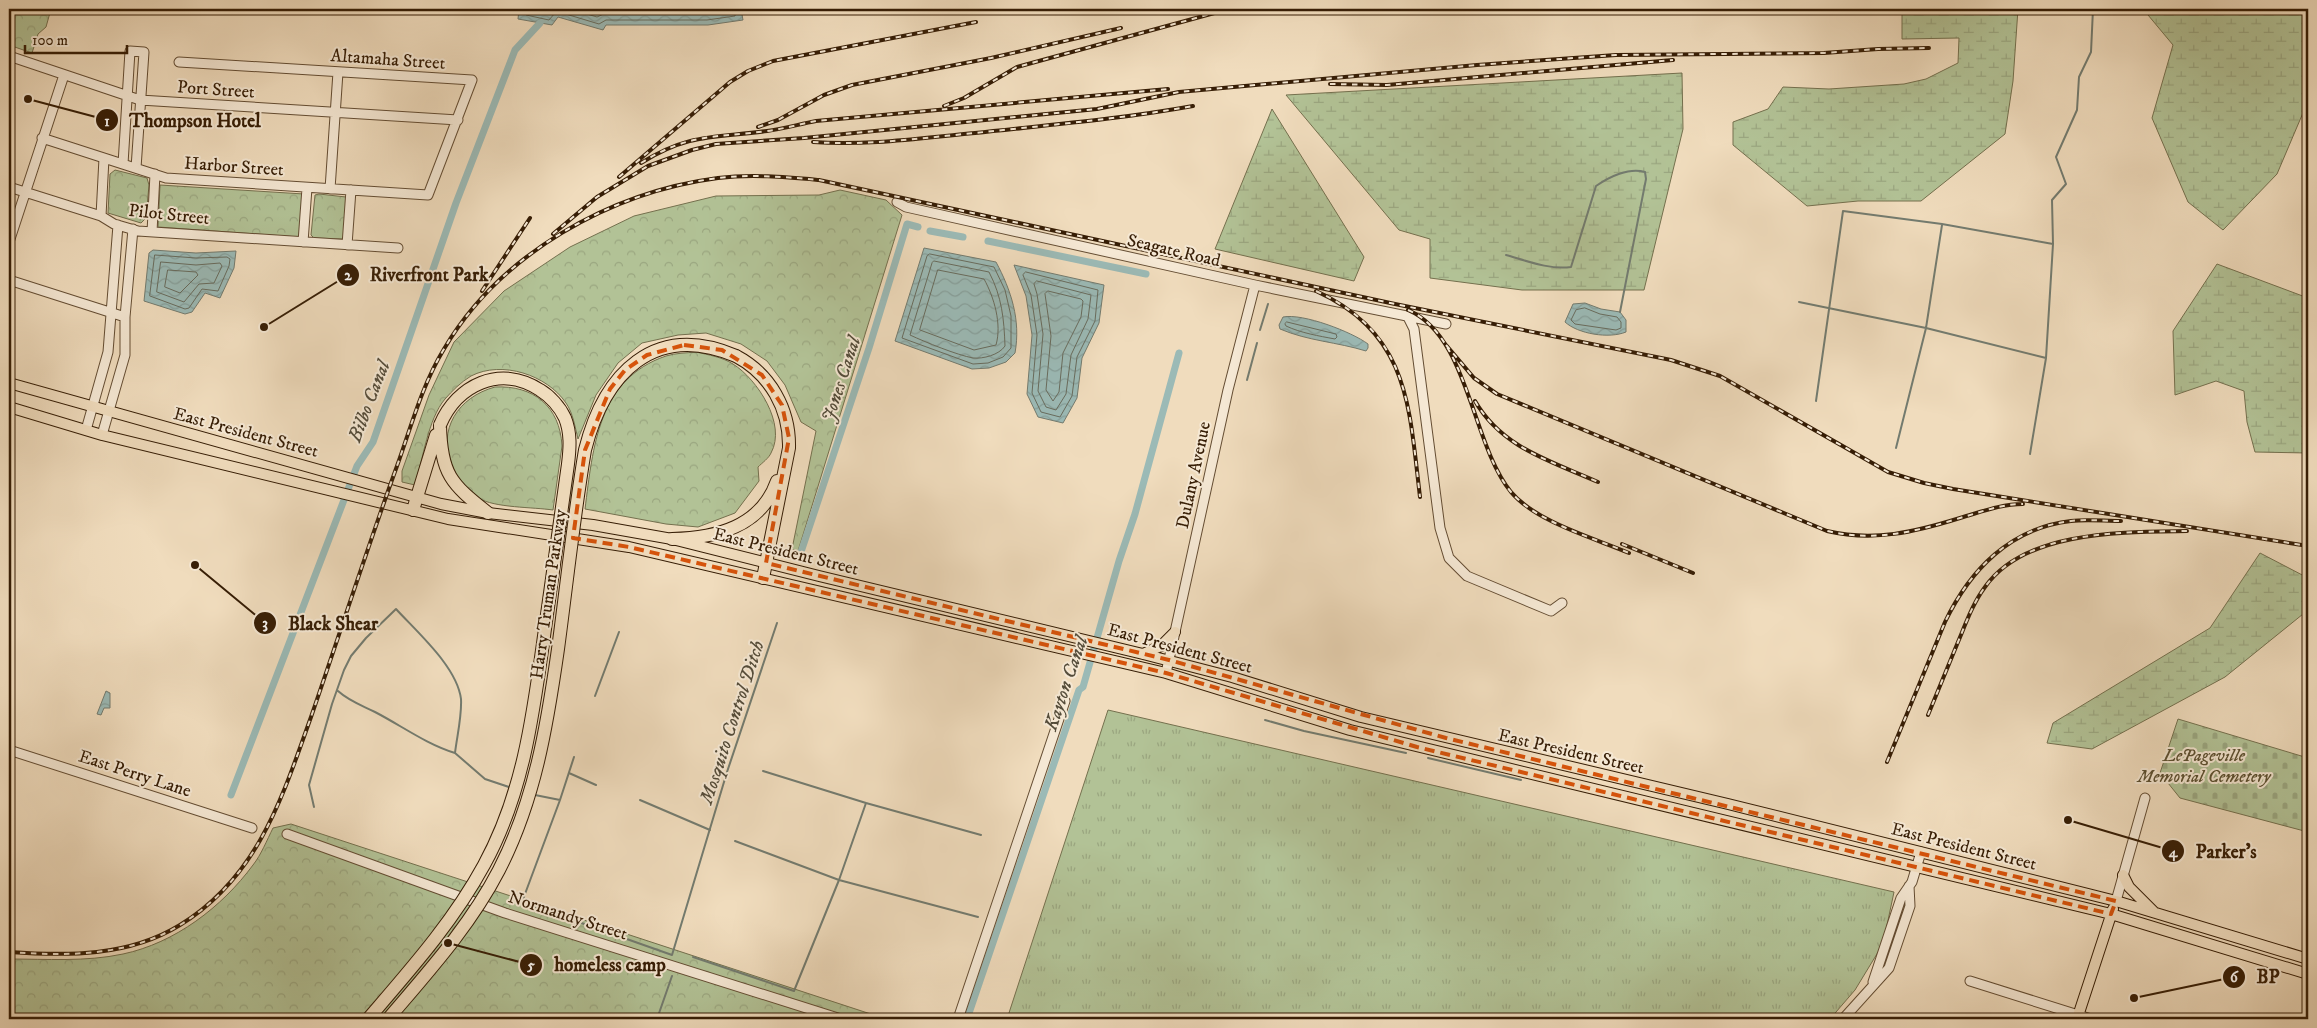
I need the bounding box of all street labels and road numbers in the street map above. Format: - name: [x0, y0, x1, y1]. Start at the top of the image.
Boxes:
- street label: Altamaha Street: [330, 45, 446, 75]
- street label: Port Street: [176, 76, 256, 104]
- street label: Harbor Street: [183, 153, 285, 181]
- street label: Pilot Street: [127, 200, 211, 230]
- street label: Seagate Road: [1125, 230, 1223, 272]
- street label: East President Street: [171, 403, 321, 463]
- street label: Dulany Avenue: [1172, 420, 1216, 531]
- street label: Harry Truman Parkway: [526, 507, 572, 681]
- street label: East President Street: [711, 523, 861, 581]
- street label: East President Street: [1105, 619, 1255, 679]
- street label: East President Street: [1496, 724, 1646, 780]
- street label: East Perry Lane: [76, 745, 194, 802]
- street label: East President Street: [1889, 818, 2039, 876]
- street label: Normandy Street: [505, 886, 630, 946]

